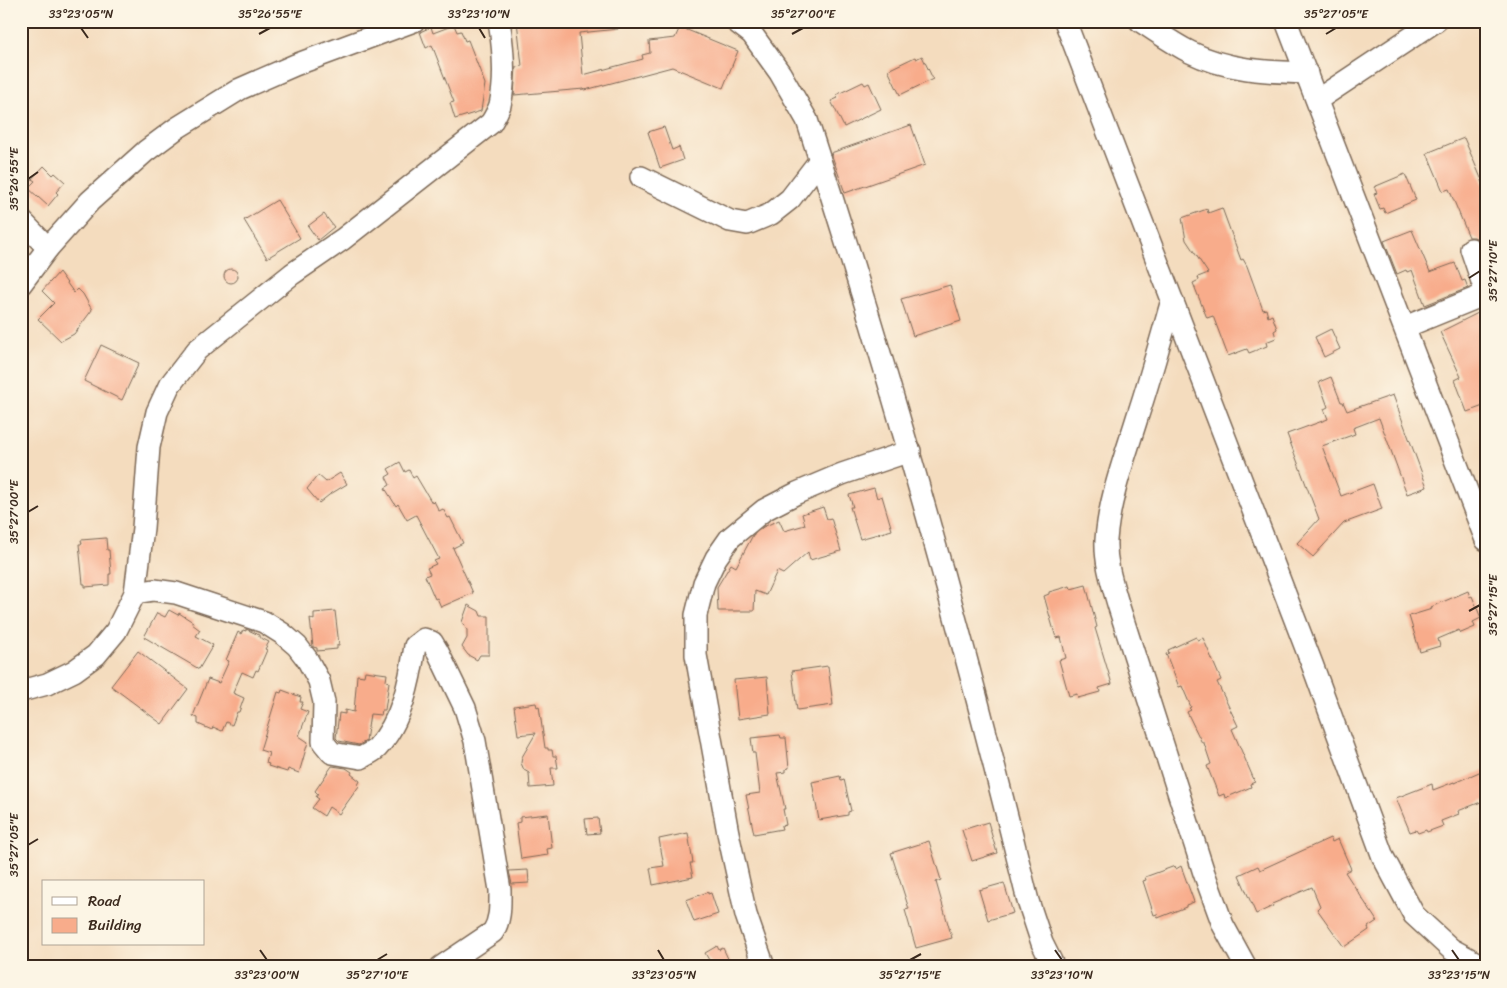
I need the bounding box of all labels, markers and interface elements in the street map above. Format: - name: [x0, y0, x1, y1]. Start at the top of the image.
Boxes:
- text: 33°23'05"N: [49, 3, 114, 25]
- text: 35°26'55"E: [238, 3, 303, 25]
- text: 33°23'10"N: [448, 3, 511, 25]
- text: 35°27'00"E: [771, 3, 836, 25]
- text: 35°27'05"E: [1304, 3, 1369, 25]
- text: 35°26'55"E: [3, 146, 25, 211]
- text: 35°27'10"E: [1482, 239, 1504, 302]
- text: 35°27'00"E: [3, 479, 25, 544]
- text: 35°27'15"E: [1482, 573, 1504, 636]
- text: 35°27'05"E: [3, 812, 25, 877]
- legend: [42, 880, 205, 946]
- text: Road: [88, 888, 121, 914]
- text: Building: [88, 912, 142, 938]
- text: 33°23'00"N: [235, 964, 300, 986]
- text: 35°27'10"E: [346, 964, 409, 986]
- text: 33°23'05"N: [632, 964, 697, 986]
- text: 35°27'15"E: [879, 964, 942, 986]
- text: 33°23'10"N: [1031, 964, 1094, 986]
- text: 33°23'15"N: [1428, 964, 1491, 986]

